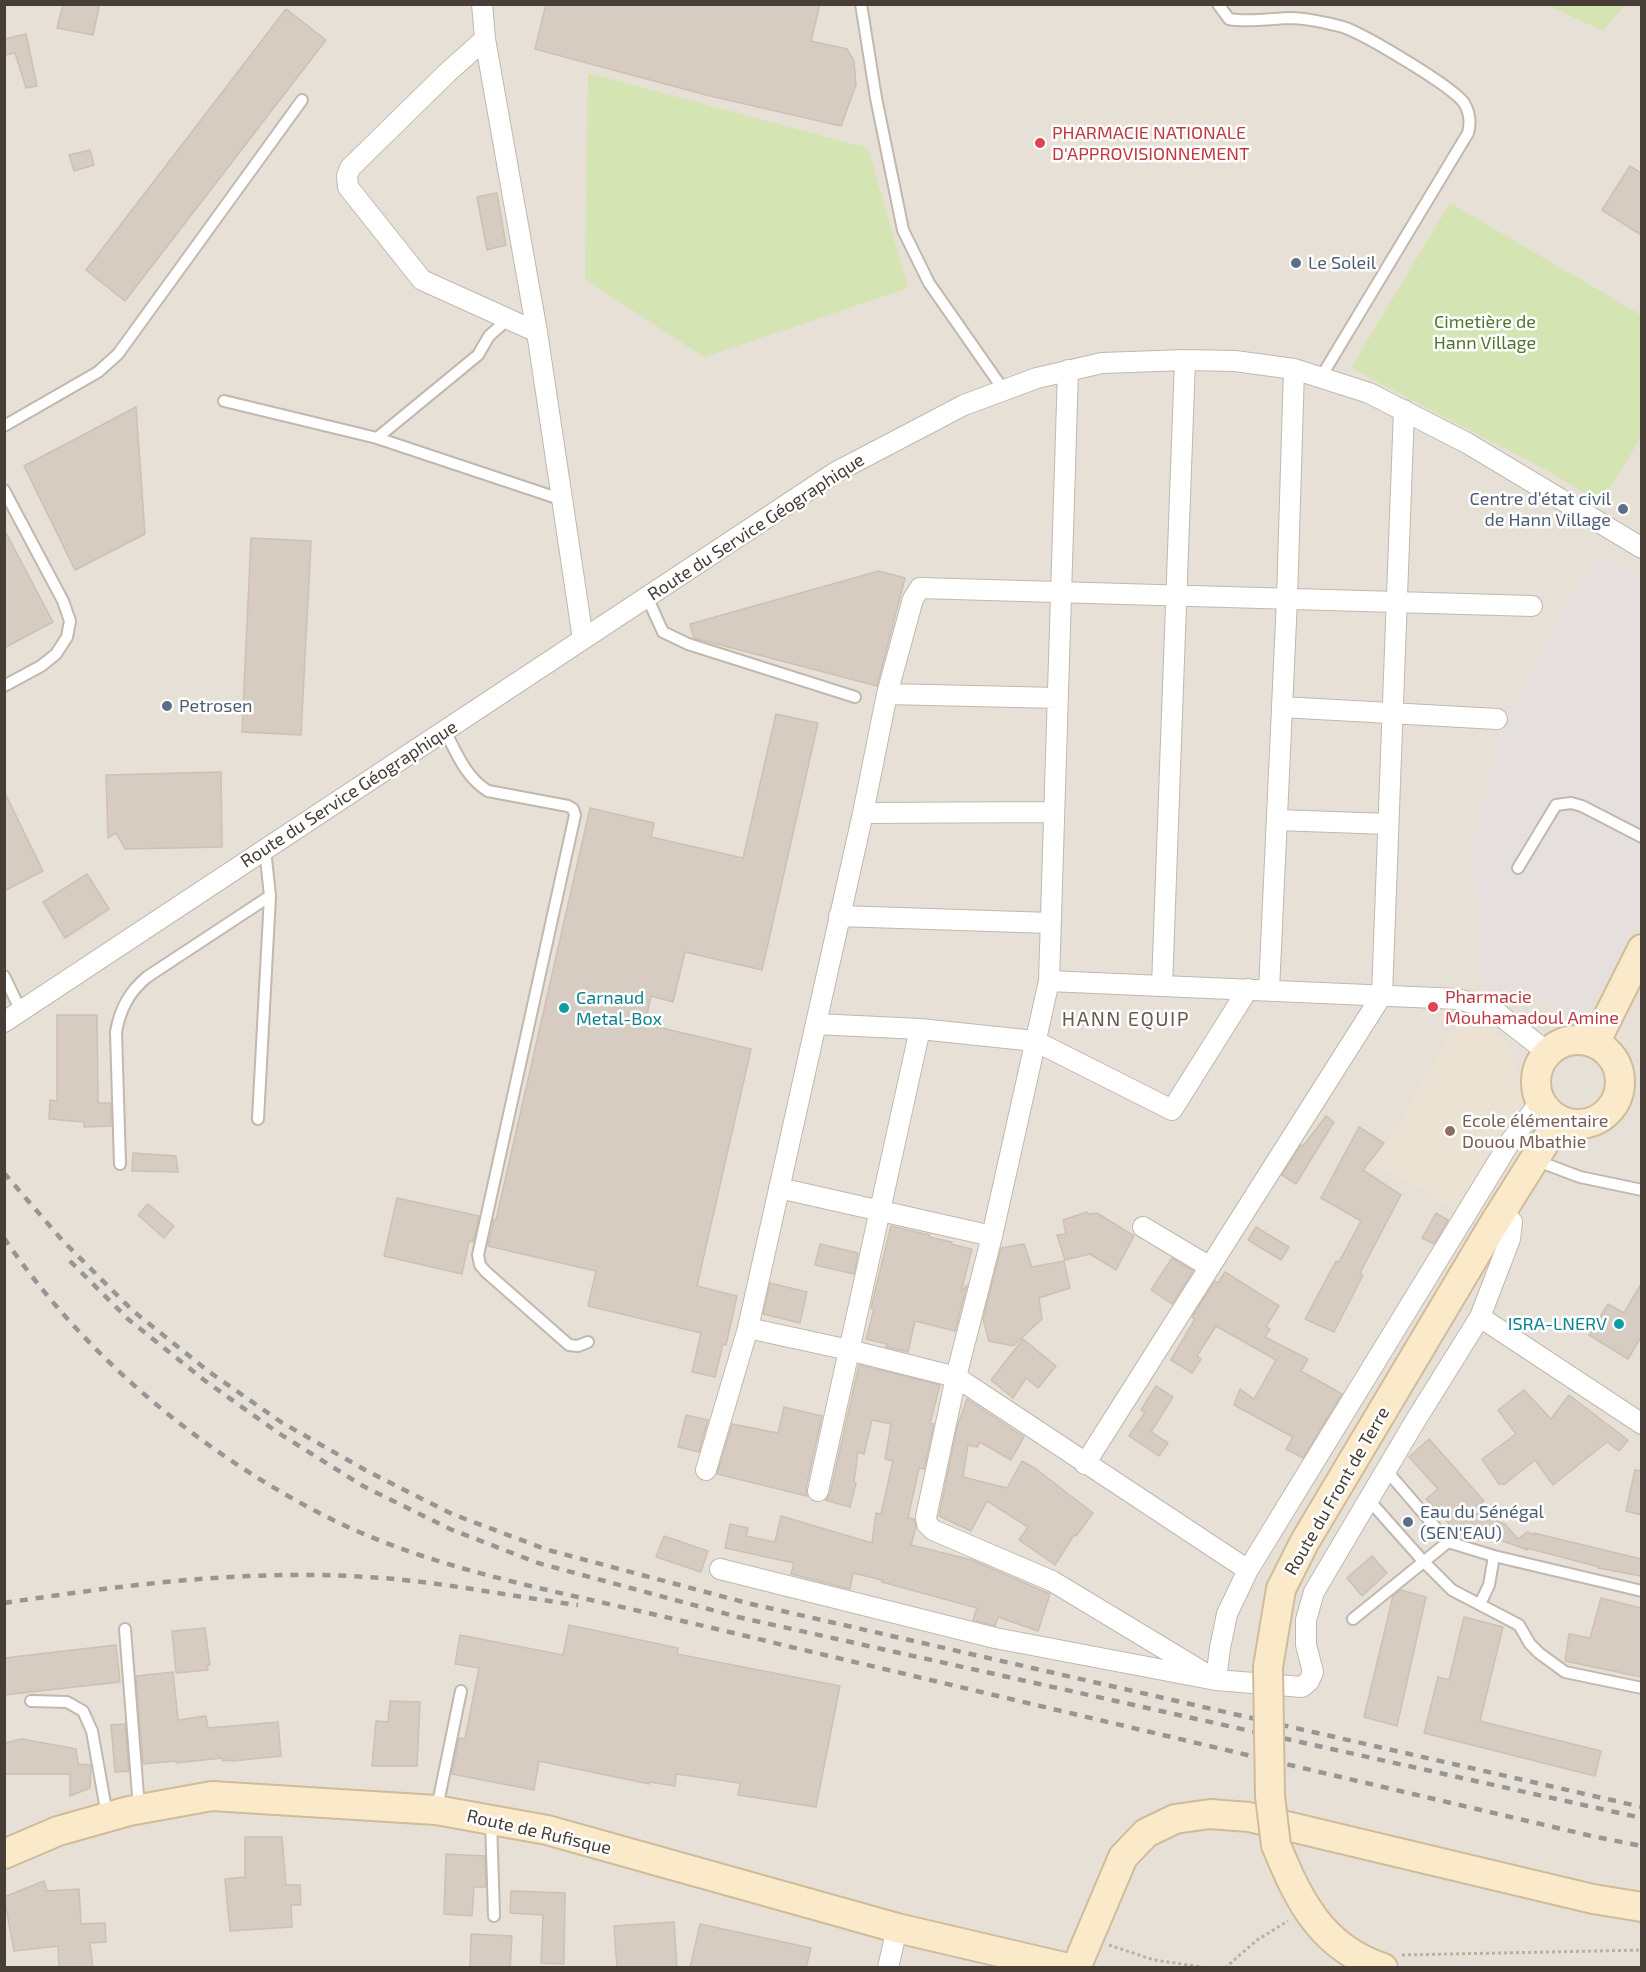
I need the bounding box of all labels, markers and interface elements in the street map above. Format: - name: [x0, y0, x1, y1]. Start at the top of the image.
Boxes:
- place label: PHARMACIE NATIONALE D'APPROVISIONNEMENT: [1052, 122, 1250, 164]
- marker: PHARMACIE NATIONALE D'APPROVISIONNEMENT: [1033, 136, 1047, 150]
- place label: Le Soleil: [1308, 252, 1376, 274]
- marker: Le Soleil: [1289, 256, 1303, 270]
- park label: Cimetière de Hann Village: [1434, 311, 1536, 354]
- street label: Route du Service Géographique: [644, 449, 868, 605]
- place label: Centre d’état civil de Hann Village: [1470, 488, 1611, 530]
- marker: Centre d’état civil de Hann Village: [1616, 502, 1630, 516]
- place label: Petrosen: [179, 695, 253, 717]
- marker: Petrosen: [160, 699, 174, 713]
- street label: Route du Service Géographique: [237, 716, 461, 872]
- place label: Pharmacie Mouhamadoul Amine: [1445, 986, 1619, 1028]
- place label: Carnaud Metal-Box: [576, 987, 662, 1030]
- marker: Pharmacie Mouhamadoul Amine: [1426, 1000, 1440, 1014]
- marker: Carnaud Metal-Box: [557, 1001, 571, 1015]
- district label: HANN EQUIP: [1062, 1007, 1190, 1031]
- place label: Ecole élémentaire Douou Mbathie: [1462, 1110, 1608, 1152]
- marker: Ecole élémentaire Douou Mbathie: [1443, 1124, 1457, 1138]
- place label: ISRA-LNERV: [1508, 1313, 1607, 1335]
- marker: ISRA-LNERV: [1612, 1317, 1626, 1331]
- street label: Route du Front de Terre: [1280, 1403, 1394, 1579]
- place label: Eau du Sénégal (SEN'EAU): [1420, 1501, 1544, 1544]
- marker: Eau du Sénégal (SEN'EAU): [1401, 1515, 1415, 1529]
- street label: Route de Rufisque: [465, 1805, 613, 1859]

